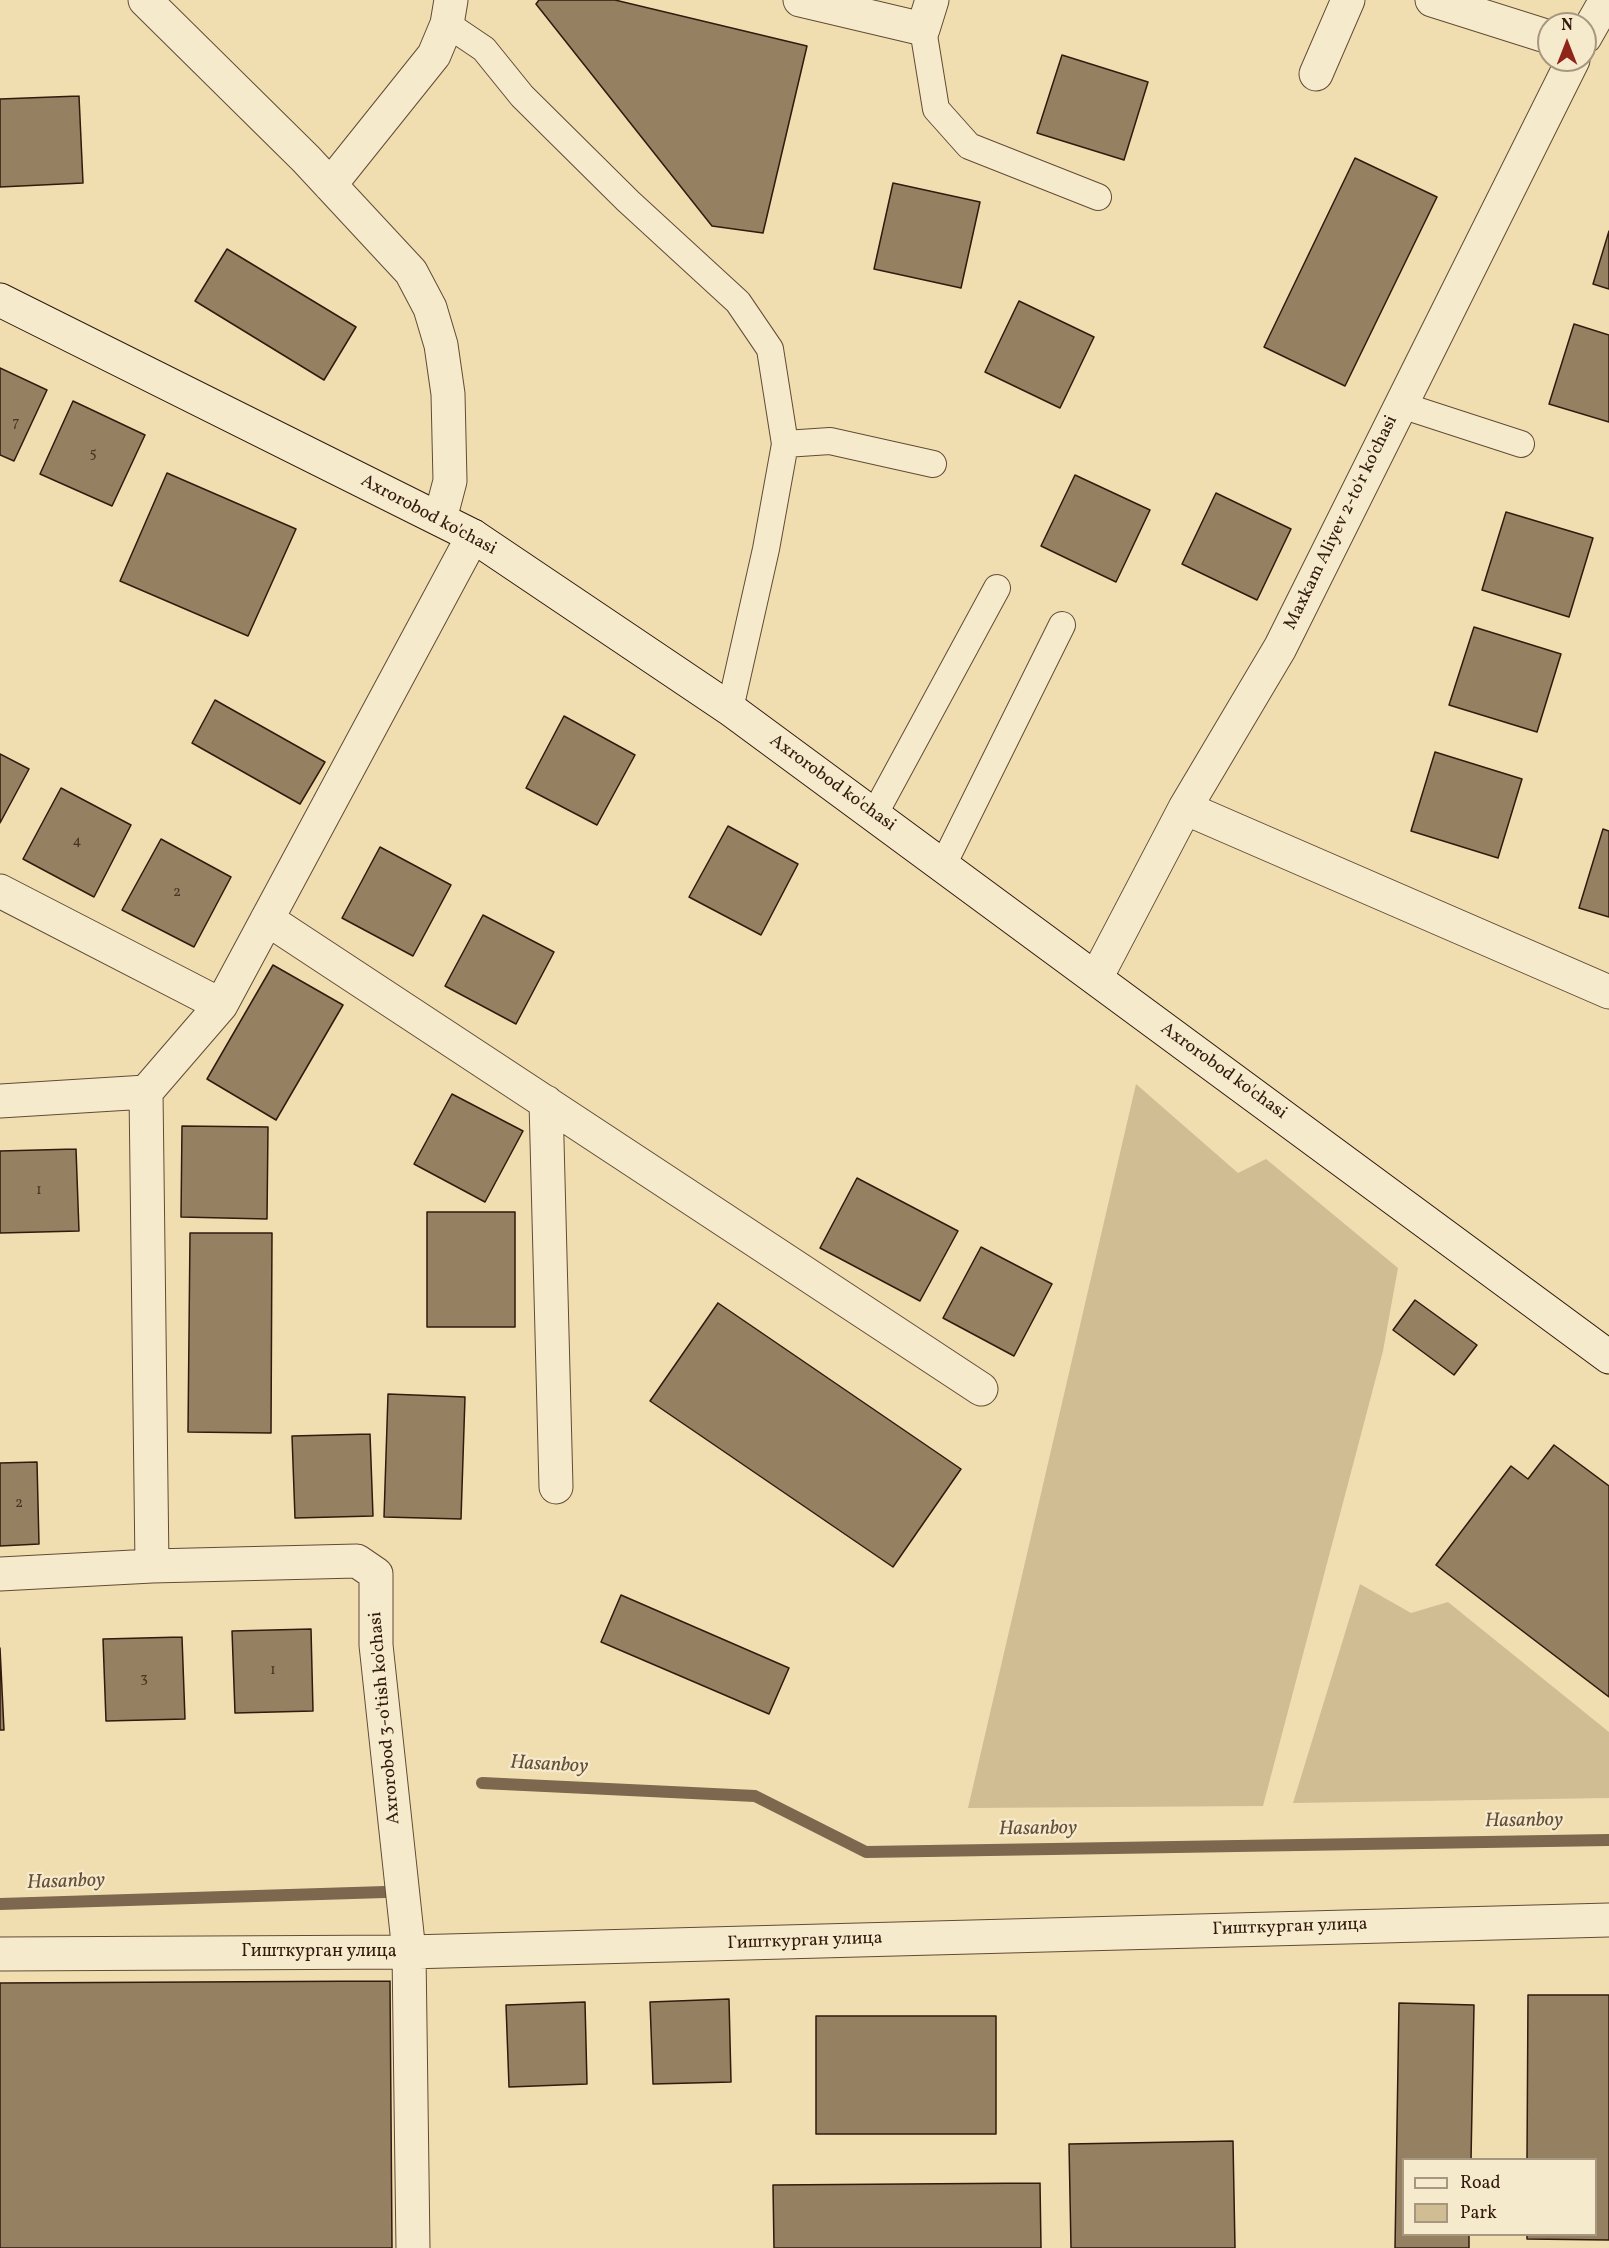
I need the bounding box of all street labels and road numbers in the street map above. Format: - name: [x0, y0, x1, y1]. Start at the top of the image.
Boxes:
- street label: Maxkam Aliyev 2-to'r ko'chasi: [1281, 412, 1403, 634]
- street label: Axrorobod ko'chasi: [356, 471, 500, 561]
- street label: Axrorobod ko'chasi: [765, 731, 899, 837]
- street label: Axrorobod ko'chasi: [1156, 1019, 1290, 1125]
- street label: Axrorobod 3-o'tish ko'chasi: [366, 1611, 406, 1825]
- street label: Гишткурган улица: [1212, 1914, 1368, 1942]
- street label: Гишткурган улица: [727, 1928, 883, 1956]
- street label: Гишткурган улица: [241, 1942, 397, 1964]

